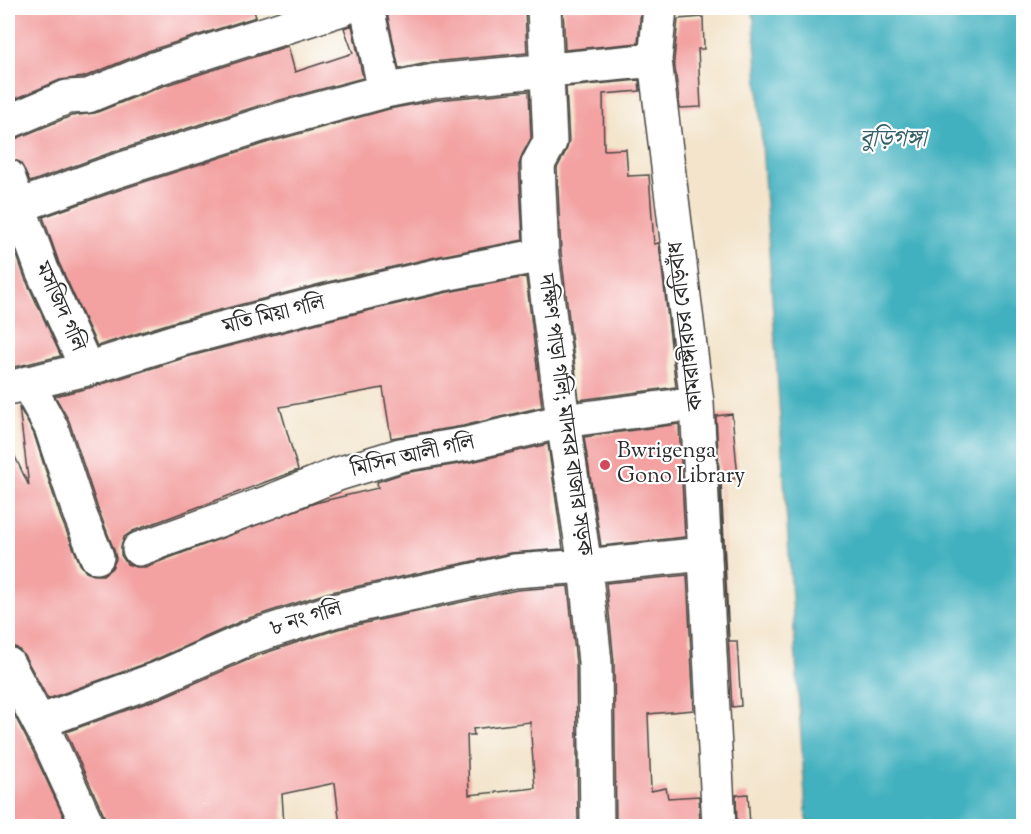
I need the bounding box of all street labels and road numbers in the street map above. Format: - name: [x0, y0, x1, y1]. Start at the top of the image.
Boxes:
- street label: কামরাঙ্গীরচর বেড়িবাঁধ: [661, 239, 713, 413]
- street label: মসজিদ গলি: [25, 256, 93, 358]
- street label: দক্ষিণ পাড়া গলি; মাদবর বাজার সড়ক: [528, 271, 600, 559]
- street label: মতি মিয়া গলি: [219, 288, 330, 344]
- street label: মিসিন আলী গলি: [347, 427, 479, 487]
- street label: ৮ নং গলি: [266, 593, 347, 646]

